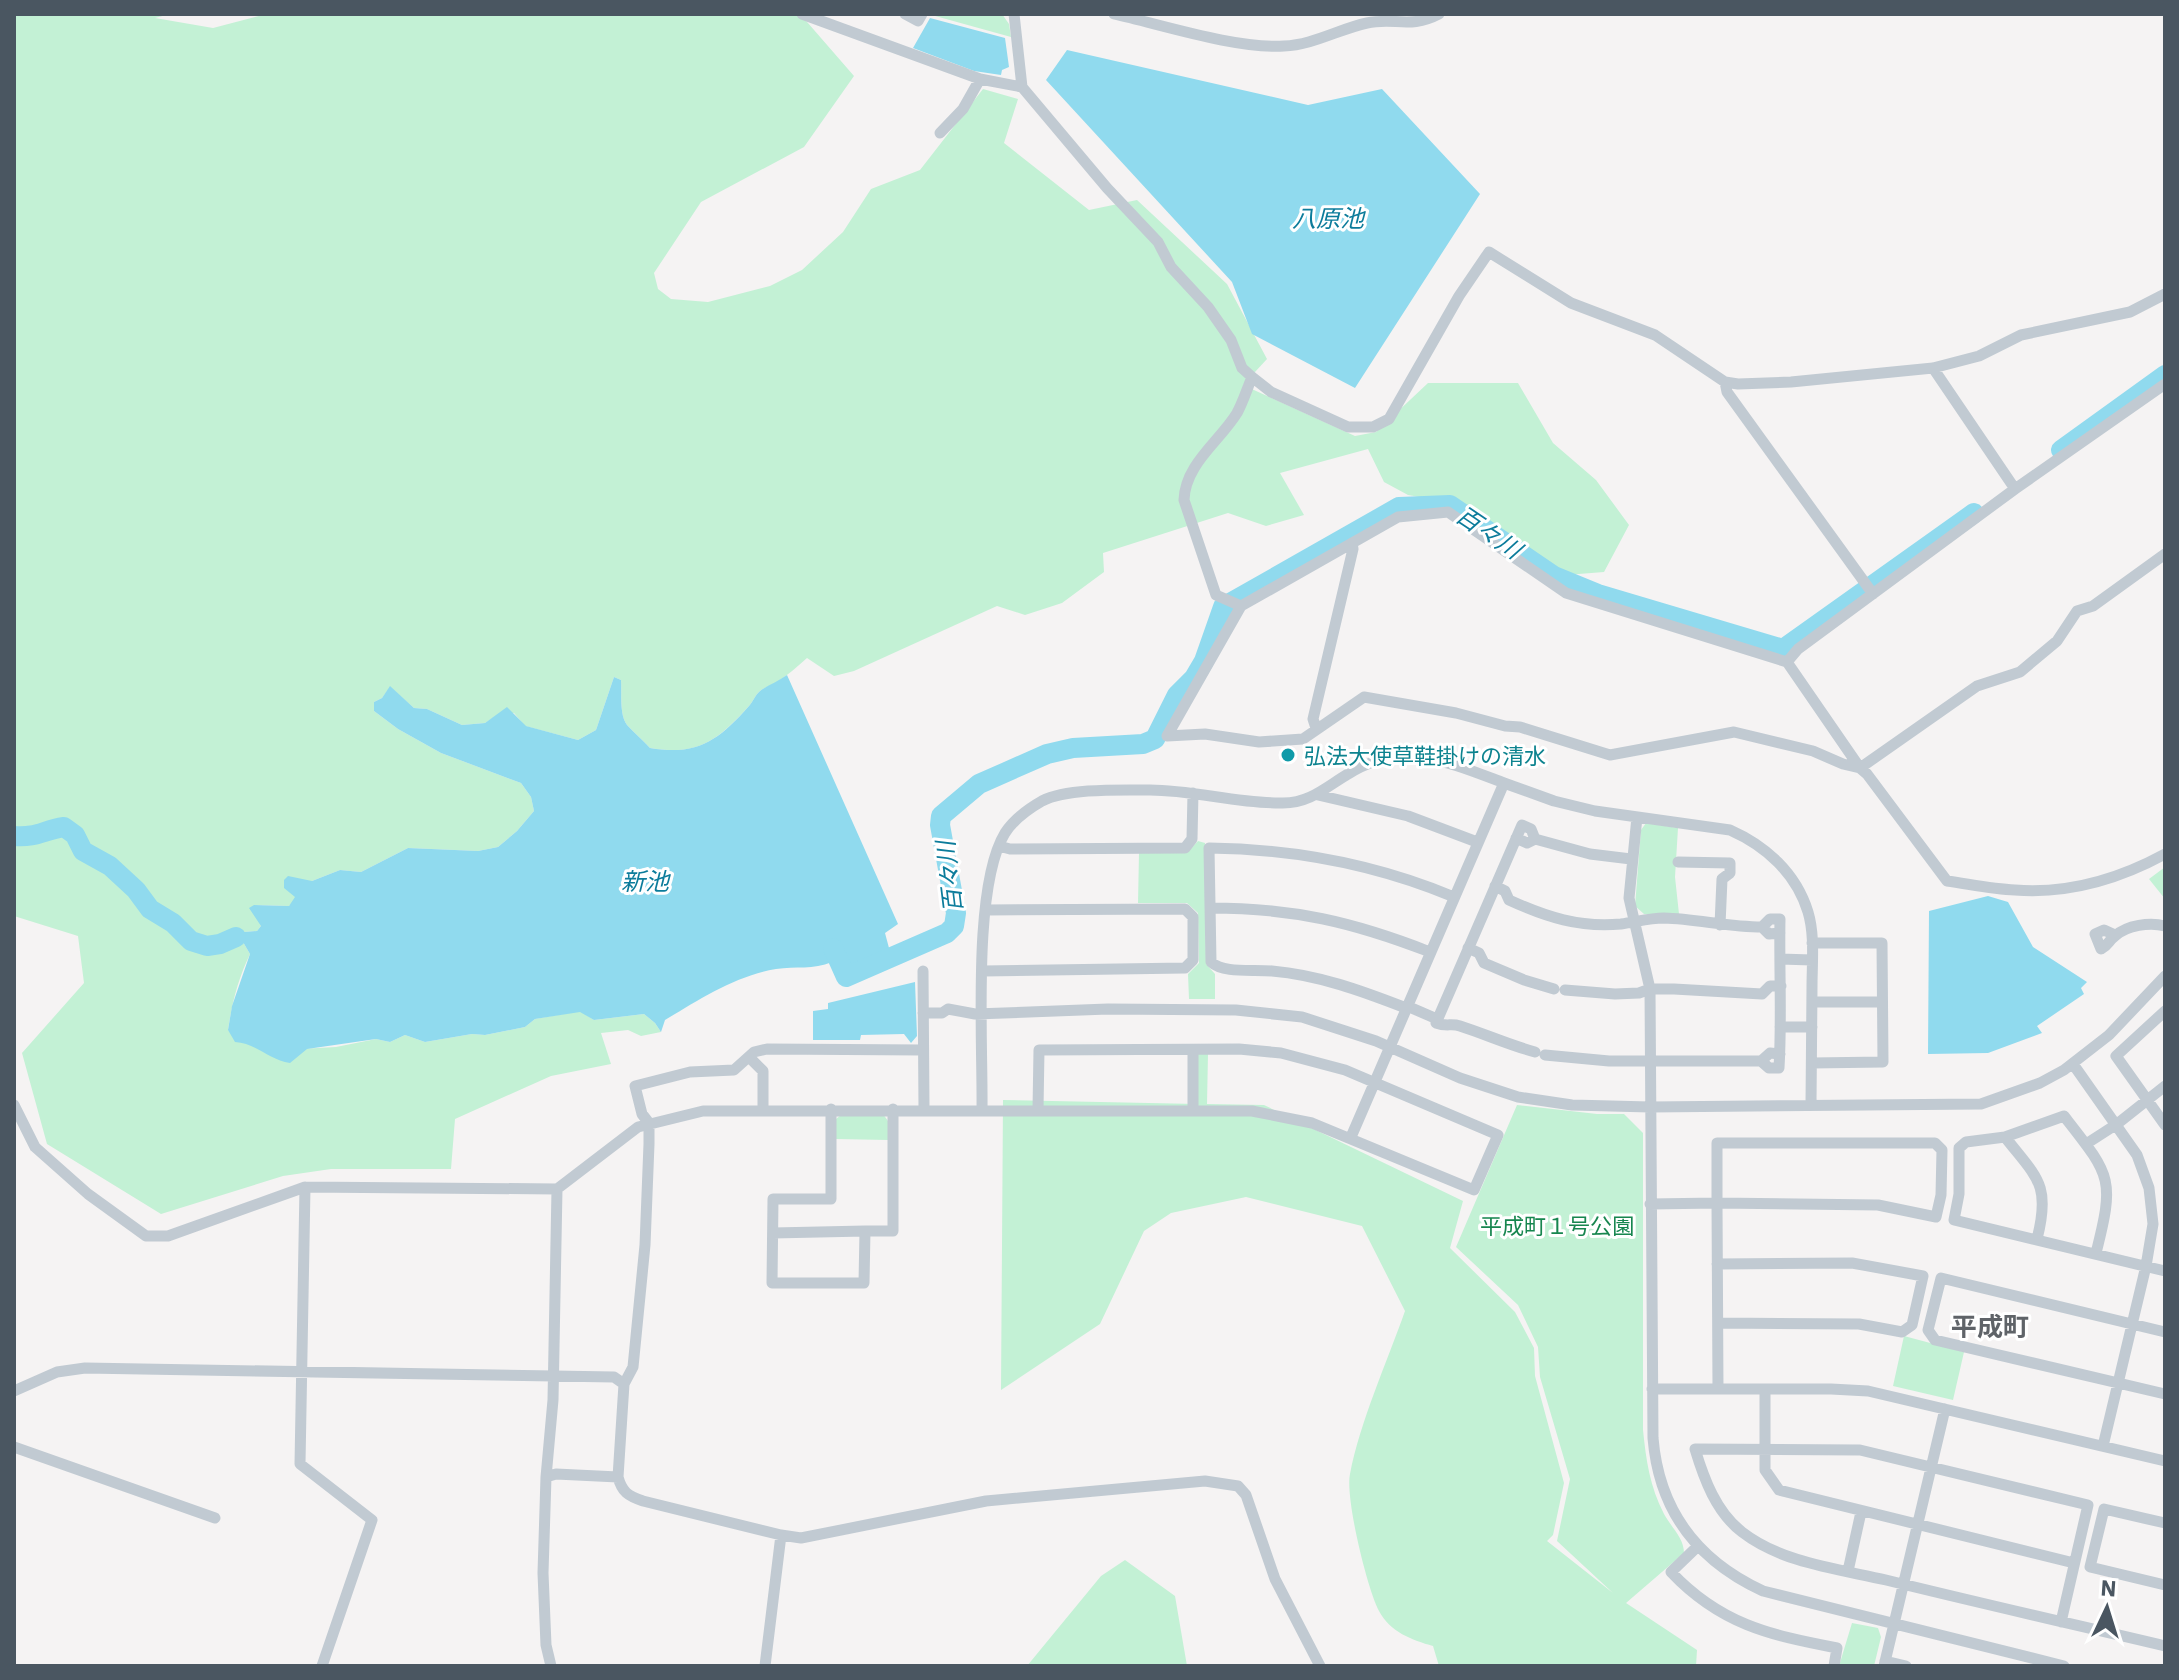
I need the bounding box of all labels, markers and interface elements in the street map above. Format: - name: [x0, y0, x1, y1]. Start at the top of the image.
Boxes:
- water label: 八原池: [1292, 202, 1366, 234]
- water label: 百々川: [1450, 499, 1530, 567]
- place label: 弘法大使草鞋掛けの清水: [1304, 741, 1546, 770]
- marker: 弘法大使草鞋掛けの清水: [1279, 746, 1297, 764]
- water label: 百々川: [928, 836, 969, 915]
- water label: 新池: [621, 865, 671, 897]
- park label: 平成町１号公園: [1480, 1211, 1634, 1240]
- district label: 平成町: [1951, 1309, 2029, 1343]
- north arrow: [2067, 1568, 2147, 1648]
- text: N: [2099, 1573, 2117, 1603]

